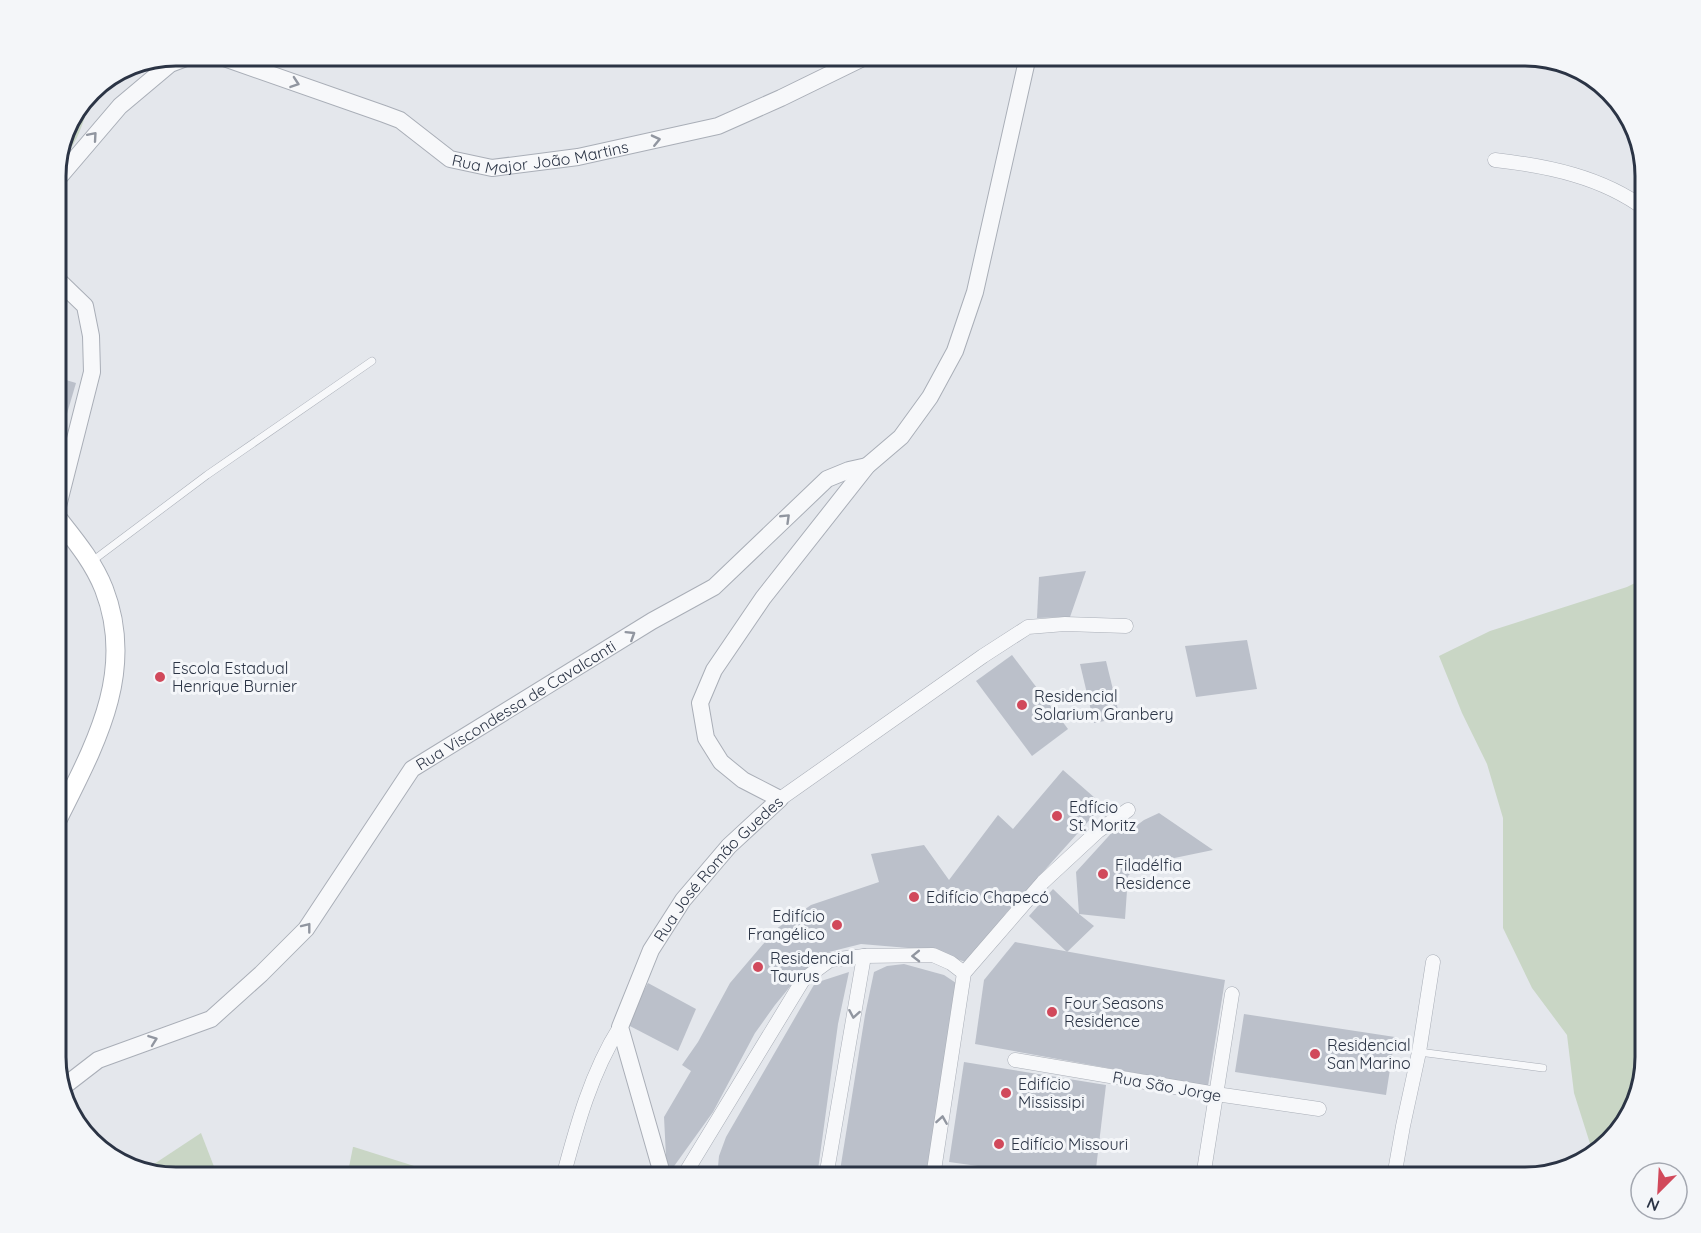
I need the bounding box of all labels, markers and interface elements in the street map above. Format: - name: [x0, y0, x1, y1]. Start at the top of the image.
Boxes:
- one-way arrow: [289, 75, 300, 88]
- one-way arrow: [86, 132, 97, 143]
- one-way arrow: [651, 134, 661, 147]
- street label: Rua Major João Martins: [450, 136, 630, 179]
- one-way arrow: [779, 515, 790, 526]
- one-way arrow: [625, 630, 635, 642]
- street label: Rua Viscondessa de Cavalcanti: [412, 636, 619, 774]
- place label: Escola Estadual Henrique Burnier: [172, 658, 297, 696]
- marker: Escola Estadual Henrique Burnier: [153, 670, 167, 684]
- place label: Residencial Solarium Granbery: [1034, 686, 1174, 724]
- marker: Residencial Solarium Granbery: [1015, 698, 1029, 712]
- street label: Rua José Romão Guedes: [649, 792, 787, 945]
- place label: Edfício St. Moritz: [1069, 797, 1136, 835]
- marker: Edfício St. Moritz: [1050, 809, 1064, 823]
- place label: Filadélfia Residence: [1115, 855, 1191, 893]
- marker: Filadélfia Residence: [1096, 867, 1110, 881]
- place label: Edifício Chapecó: [926, 887, 1049, 907]
- marker: Edifício Chapecó: [907, 890, 921, 904]
- place label: Edifício Frangélico: [747, 906, 825, 944]
- marker: Edifício Frangélico: [830, 918, 844, 932]
- one-way arrow: [300, 923, 311, 934]
- place label: Residencial Taurus: [770, 948, 854, 986]
- one-way arrow: [912, 949, 921, 962]
- marker: Residencial Taurus: [751, 960, 765, 974]
- place label: Four Seasons Residence: [1064, 993, 1164, 1031]
- marker: Four Seasons Residence: [1045, 1005, 1059, 1019]
- one-way arrow: [848, 1008, 861, 1018]
- one-way arrow: [147, 1035, 158, 1048]
- place label: Residencial San Marino: [1327, 1035, 1411, 1073]
- marker: Residencial San Marino: [1308, 1047, 1322, 1061]
- street label: Rua São Jorge: [1111, 1067, 1223, 1105]
- place label: Edifício Mississipi: [1018, 1074, 1085, 1112]
- marker: Edifício Mississipi: [999, 1086, 1013, 1100]
- one-way arrow: [935, 1115, 947, 1124]
- place label: Edifício Missouri: [1011, 1134, 1128, 1154]
- marker: Edifício Missouri: [992, 1137, 1006, 1151]
- north arrow: [1629, 1161, 1689, 1221]
- text: N: [1643, 1193, 1662, 1216]

